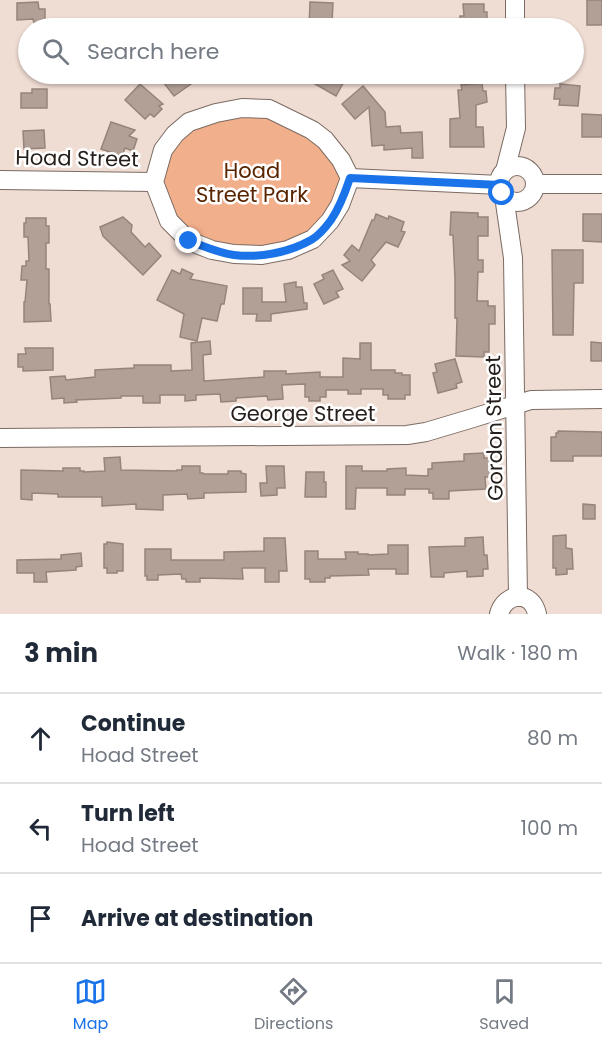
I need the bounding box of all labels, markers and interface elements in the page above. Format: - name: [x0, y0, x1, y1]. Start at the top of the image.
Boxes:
- search box: [18, 18, 584, 84]
- icon: search: [39, 35, 72, 68]
- text: Search here: [87, 36, 220, 67]
- street label: Hoad Street: [15, 142, 139, 174]
- park label: Hoad Street Park: [196, 156, 308, 209]
- route start: [488, 179, 514, 205]
- route end: [175, 227, 201, 253]
- street label: Gordon Street: [478, 355, 510, 501]
- street label: George Street: [231, 399, 375, 428]
- text: 3 min: [24, 635, 98, 671]
- text: Walk · 180 m: [457, 639, 578, 667]
- text: Continue: [81, 708, 185, 739]
- icon: ahead: [24, 722, 57, 755]
- text: 80 m: [527, 724, 578, 752]
- text: Hoad Street: [81, 741, 199, 769]
- text: Turn left: [81, 798, 175, 829]
- icon: left: [24, 812, 57, 845]
- text: 100 m: [521, 814, 578, 842]
- text: Hoad Street: [81, 831, 199, 859]
- icon: arrive: [24, 902, 57, 935]
- text: Arrive at destination: [81, 903, 313, 934]
- tab: Map: [73, 975, 108, 1036]
- tab: Directions: [254, 975, 333, 1036]
- tab: Saved: [479, 975, 529, 1036]

